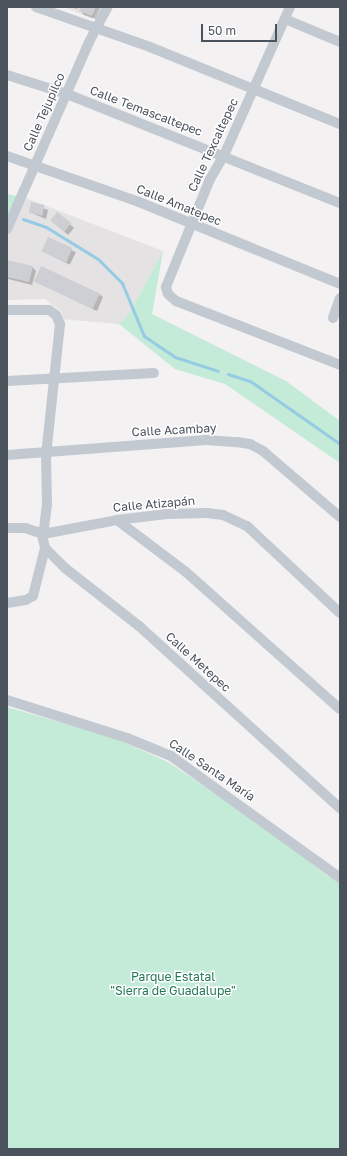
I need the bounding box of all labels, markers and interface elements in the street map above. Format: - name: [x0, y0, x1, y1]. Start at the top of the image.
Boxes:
- scale bar: [203, 16, 279, 42]
- text: 50 m: [208, 23, 236, 38]
- street label: Calle Tejupilco: [20, 71, 68, 153]
- street label: Calle Temascaltepec: [88, 83, 204, 139]
- street label: Calle Texcaltepec: [185, 96, 241, 194]
- street label: Calle Amatepec: [134, 181, 224, 229]
- street label: Calle Acambay: [131, 421, 217, 439]
- street label: Calle Atizapán: [112, 493, 196, 515]
- street label: Calle Metepec: [163, 629, 233, 695]
- street label: Calle Santa María: [166, 736, 258, 804]
- park label: Parque Estatal "Sierra de Guadalupe": [110, 970, 236, 998]

